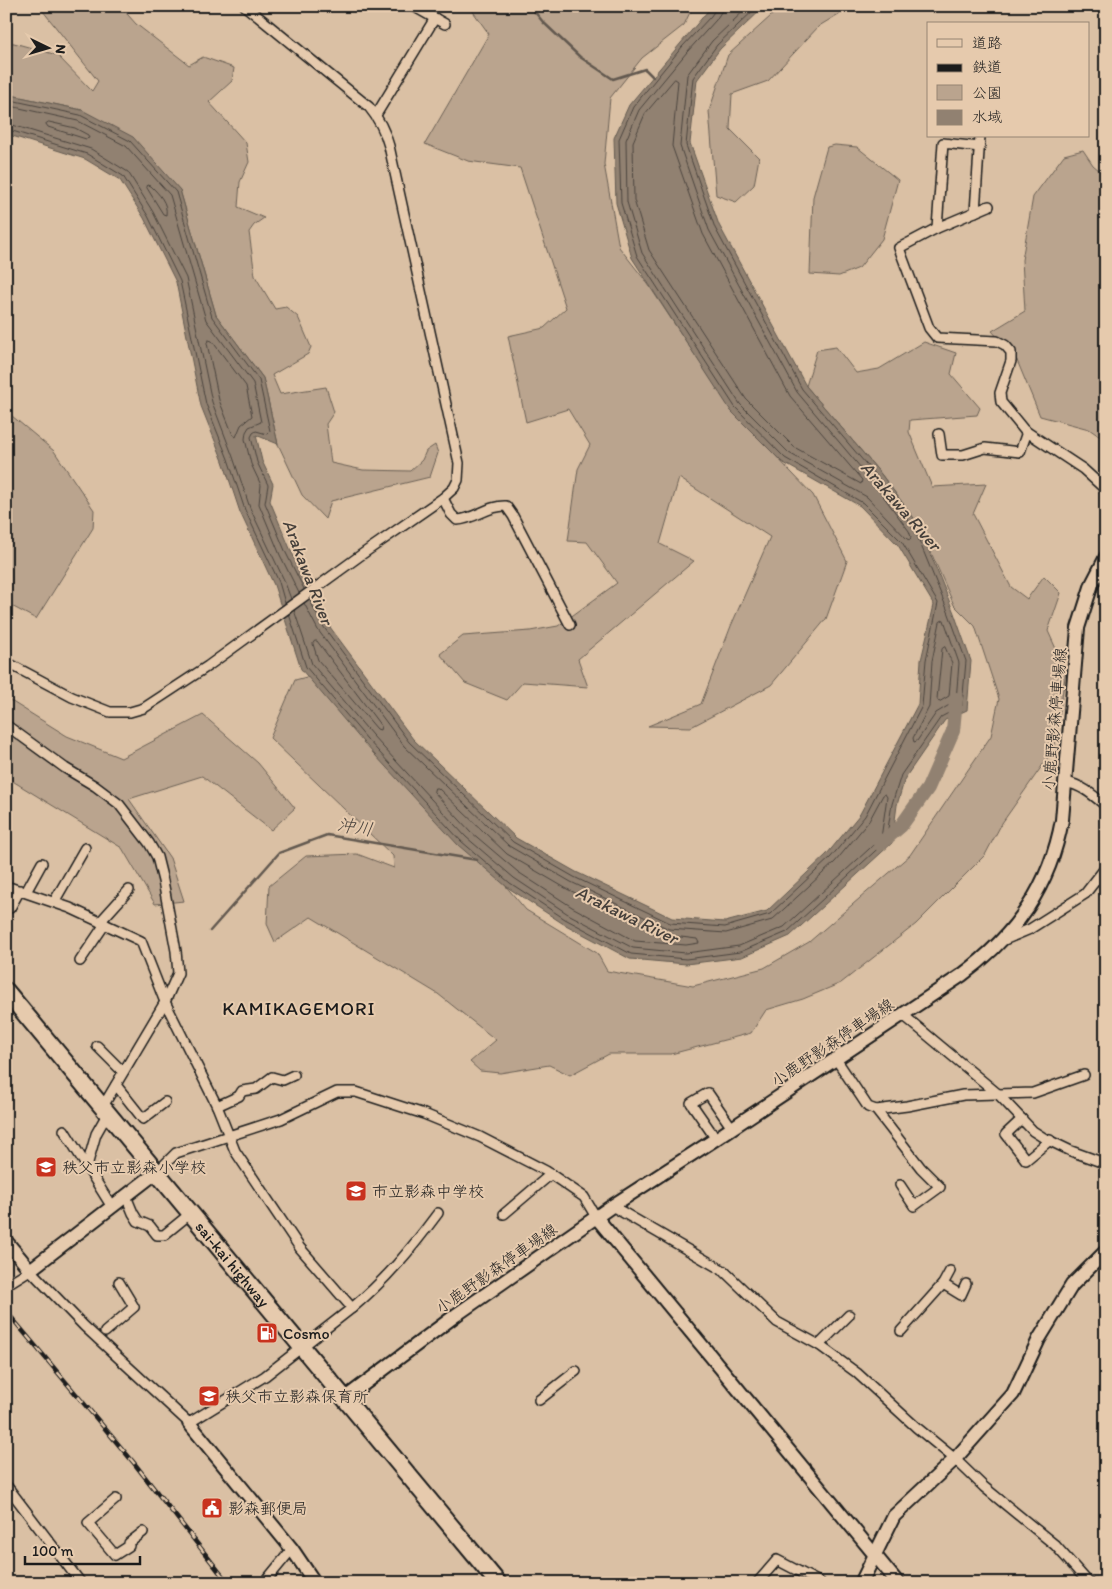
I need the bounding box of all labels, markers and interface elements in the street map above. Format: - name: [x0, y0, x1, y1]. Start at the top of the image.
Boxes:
- north arrow: [22, 22, 72, 72]
- legend: [927, 22, 1090, 138]
- text: 道路: [972, 34, 1002, 52]
- text: N: [52, 44, 69, 55]
- text: 鉄道: [972, 58, 1002, 76]
- text: 公園: [972, 84, 1002, 102]
- text: 水域: [972, 108, 1002, 126]
- water label: Arakawa River: [856, 457, 947, 557]
- water label: Arakawa River: [278, 516, 339, 630]
- street label: 小鹿野影森停車場線: [1039, 646, 1070, 792]
- water label: 沖川: [336, 813, 374, 841]
- water label: Arakawa River: [572, 881, 684, 950]
- street label: 小鹿野影森停車場線: [767, 994, 897, 1091]
- district label: KAMIKAGEMORI: [222, 997, 376, 1020]
- school or university icon: 秩父市立影森小学校: [34, 1155, 58, 1179]
- place label: 秩父市立影森小学校: [62, 1158, 206, 1177]
- school or university icon: 市立影森中学校: [344, 1179, 368, 1203]
- place label: 市立影森中学校: [372, 1182, 484, 1201]
- street label: sai-kai highway: [191, 1218, 274, 1312]
- street label: 小鹿野影森停車場線: [432, 1219, 561, 1317]
- fuel station icon: Cosmo: [255, 1321, 279, 1345]
- place label: Cosmo: [283, 1324, 330, 1343]
- school or university icon: 秩父市立影森保育所: [197, 1384, 221, 1408]
- place label: 秩父市立影森保育所: [225, 1387, 369, 1406]
- public building icon: 影森郵便局: [200, 1496, 224, 1520]
- place label: 影森郵便局: [228, 1499, 308, 1518]
- scale bar: [25, 1534, 140, 1566]
- text: 100 m: [32, 1542, 74, 1560]

